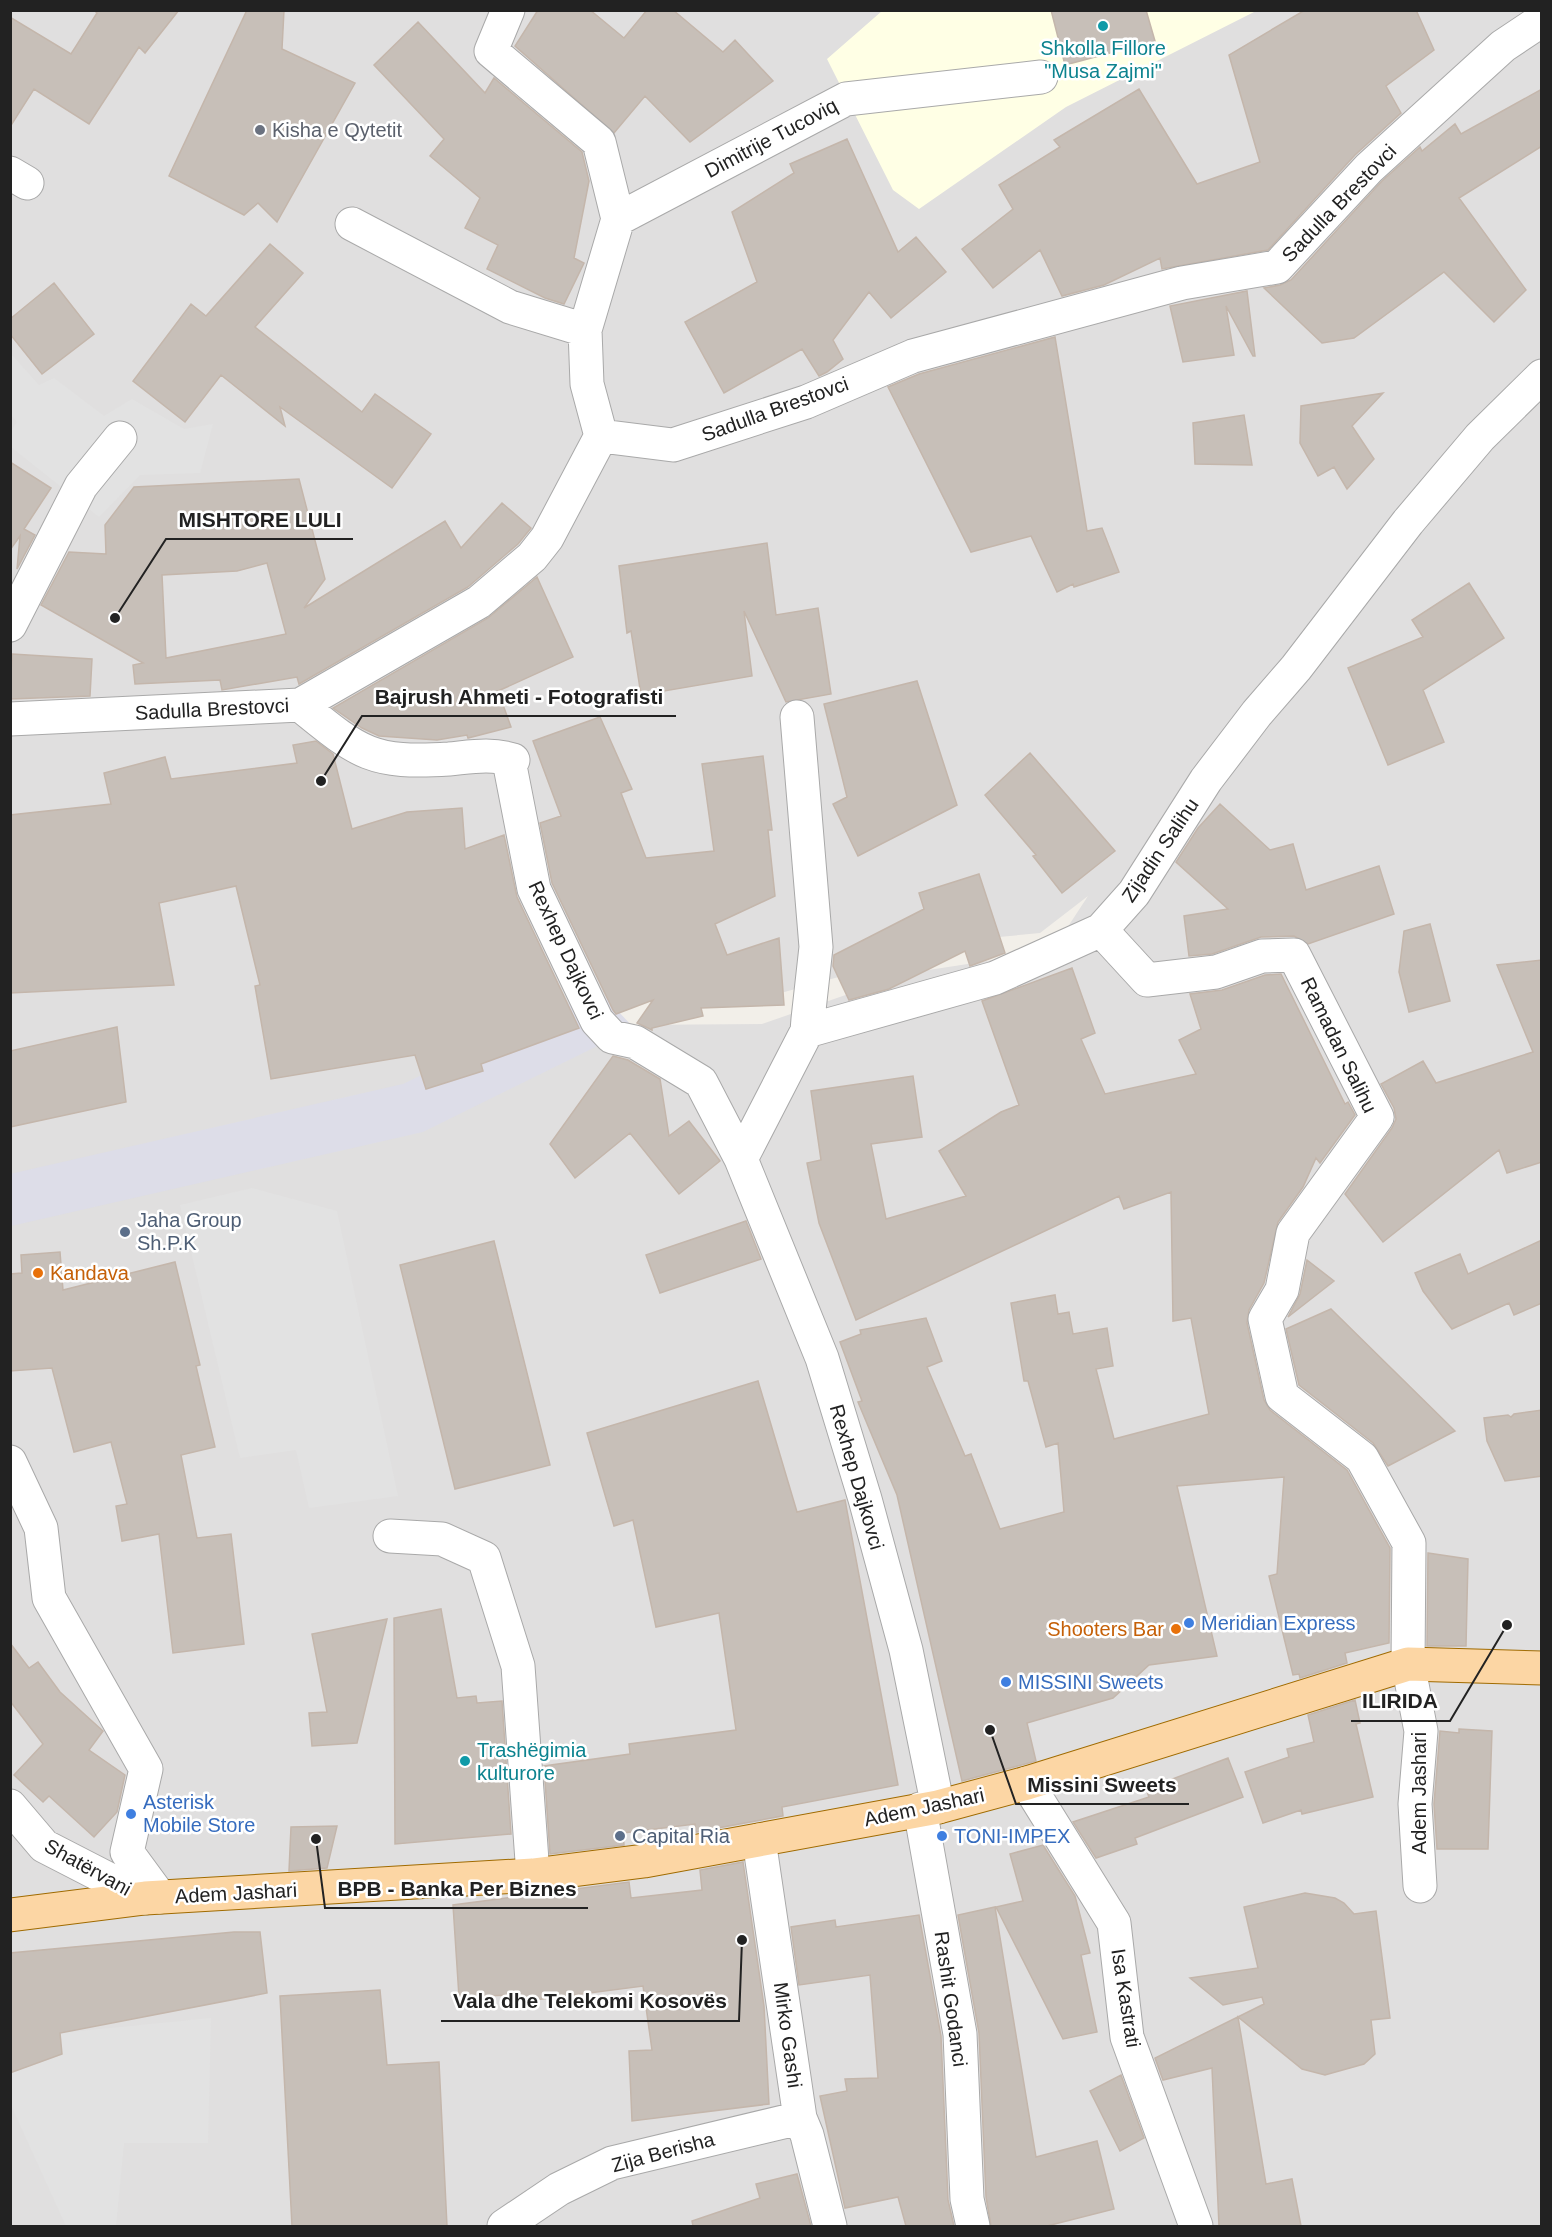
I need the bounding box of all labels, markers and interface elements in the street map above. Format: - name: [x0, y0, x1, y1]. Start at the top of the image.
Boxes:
- marker: Shkolla Fillore "Musa Zajmi": [1096, 19, 1110, 33]
- place label: Shkolla Fillore "Musa Zajmi": [1040, 37, 1166, 82]
- street label: Dimitrije Tucoviq: [701, 94, 841, 182]
- place label: Kisha e Qytetit: [272, 119, 403, 141]
- marker: Kisha e Qytetit: [253, 123, 267, 137]
- street label: Sadulla Brestovci: [1277, 140, 1401, 266]
- street label: Sadulla Brestovci: [699, 372, 851, 446]
- callout: MISHTORE LULI: [166, 500, 353, 539]
- text: MISHTORE LULI: [179, 508, 341, 531]
- callout: Bajrush Ahmeti - Fotografisti: [362, 677, 676, 716]
- text: Bajrush Ahmeti - Fotografisti: [375, 685, 663, 708]
- street label: Sadulla Brestovci: [134, 694, 290, 724]
- street label: Zijadin Salihu: [1117, 794, 1203, 906]
- street label: Rexhep Dajkovci: [524, 877, 608, 1023]
- street label: Ramadan Salihu: [1297, 974, 1381, 1116]
- place label: Jaha Group Sh.P.K: [137, 1209, 242, 1254]
- marker: Jaha Group Sh.P.K: [118, 1225, 132, 1239]
- place label: Kandava: [50, 1262, 130, 1284]
- marker: Kandava: [31, 1266, 45, 1280]
- street label: Rexhep Dajkovci: [826, 1402, 888, 1552]
- place label: Meridian Express: [1201, 1612, 1356, 1634]
- marker: Meridian Express: [1182, 1616, 1196, 1630]
- place label: Shooters Bar: [1047, 1618, 1164, 1640]
- marker: Shooters Bar: [1169, 1622, 1183, 1636]
- place label: MISSINI Sweets: [1018, 1671, 1164, 1693]
- marker: MISSINI Sweets: [999, 1675, 1013, 1689]
- callout: ILIRIDA: [1351, 1682, 1450, 1721]
- text: ILIRIDA: [1362, 1689, 1438, 1712]
- street label: Adem Jashari: [1408, 1732, 1430, 1854]
- place label: Trashëgimia kulturore: [477, 1739, 587, 1784]
- marker: Trashëgimia kulturore: [458, 1754, 472, 1768]
- callout: Missini Sweets: [1016, 1765, 1189, 1804]
- text: Missini Sweets: [1027, 1773, 1177, 1796]
- street label: Adem Jashari: [862, 1784, 986, 1830]
- place label: Asterisk Mobile Store: [143, 1791, 255, 1836]
- marker: Asterisk Mobile Store: [124, 1807, 138, 1821]
- place label: Capital Ria: [632, 1825, 731, 1847]
- place label: TONI-IMPEX: [954, 1825, 1070, 1847]
- marker: Capital Ria: [613, 1829, 627, 1843]
- marker: TONI-IMPEX: [935, 1829, 949, 1843]
- street label: Shatërvani: [41, 1834, 135, 1900]
- callout: BPB - Banka Per Biznes: [325, 1869, 588, 1908]
- text: BPB - Banka Per Biznes: [337, 1877, 577, 1900]
- street label: Adem Jashari: [174, 1879, 298, 1907]
- street label: Rashit Godanci: [931, 1930, 971, 2068]
- street label: Isa Kastrati: [1107, 1947, 1145, 2049]
- street label: Mirko Gashi: [770, 1981, 806, 2089]
- callout: Vala dhe Telekomi Kosovës: [441, 1982, 739, 2021]
- text: Vala dhe Telekomi Kosovës: [453, 1989, 727, 2012]
- street label: Zija Berisha: [609, 2127, 718, 2176]

